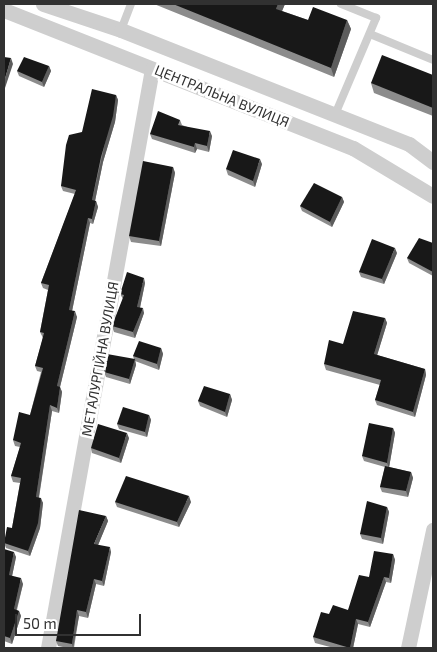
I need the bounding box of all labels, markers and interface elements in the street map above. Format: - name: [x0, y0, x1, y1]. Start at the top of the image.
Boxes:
- street label: ЦЕНТРАЛЬНА ВУЛИЦЯ: [152, 61, 292, 131]
- street label: МЕТАЛУРГІЙНА ВУЛИЦЯ: [78, 280, 122, 438]
- scale bar: [18, 604, 144, 636]
- text: 50 m: [23, 614, 57, 632]

